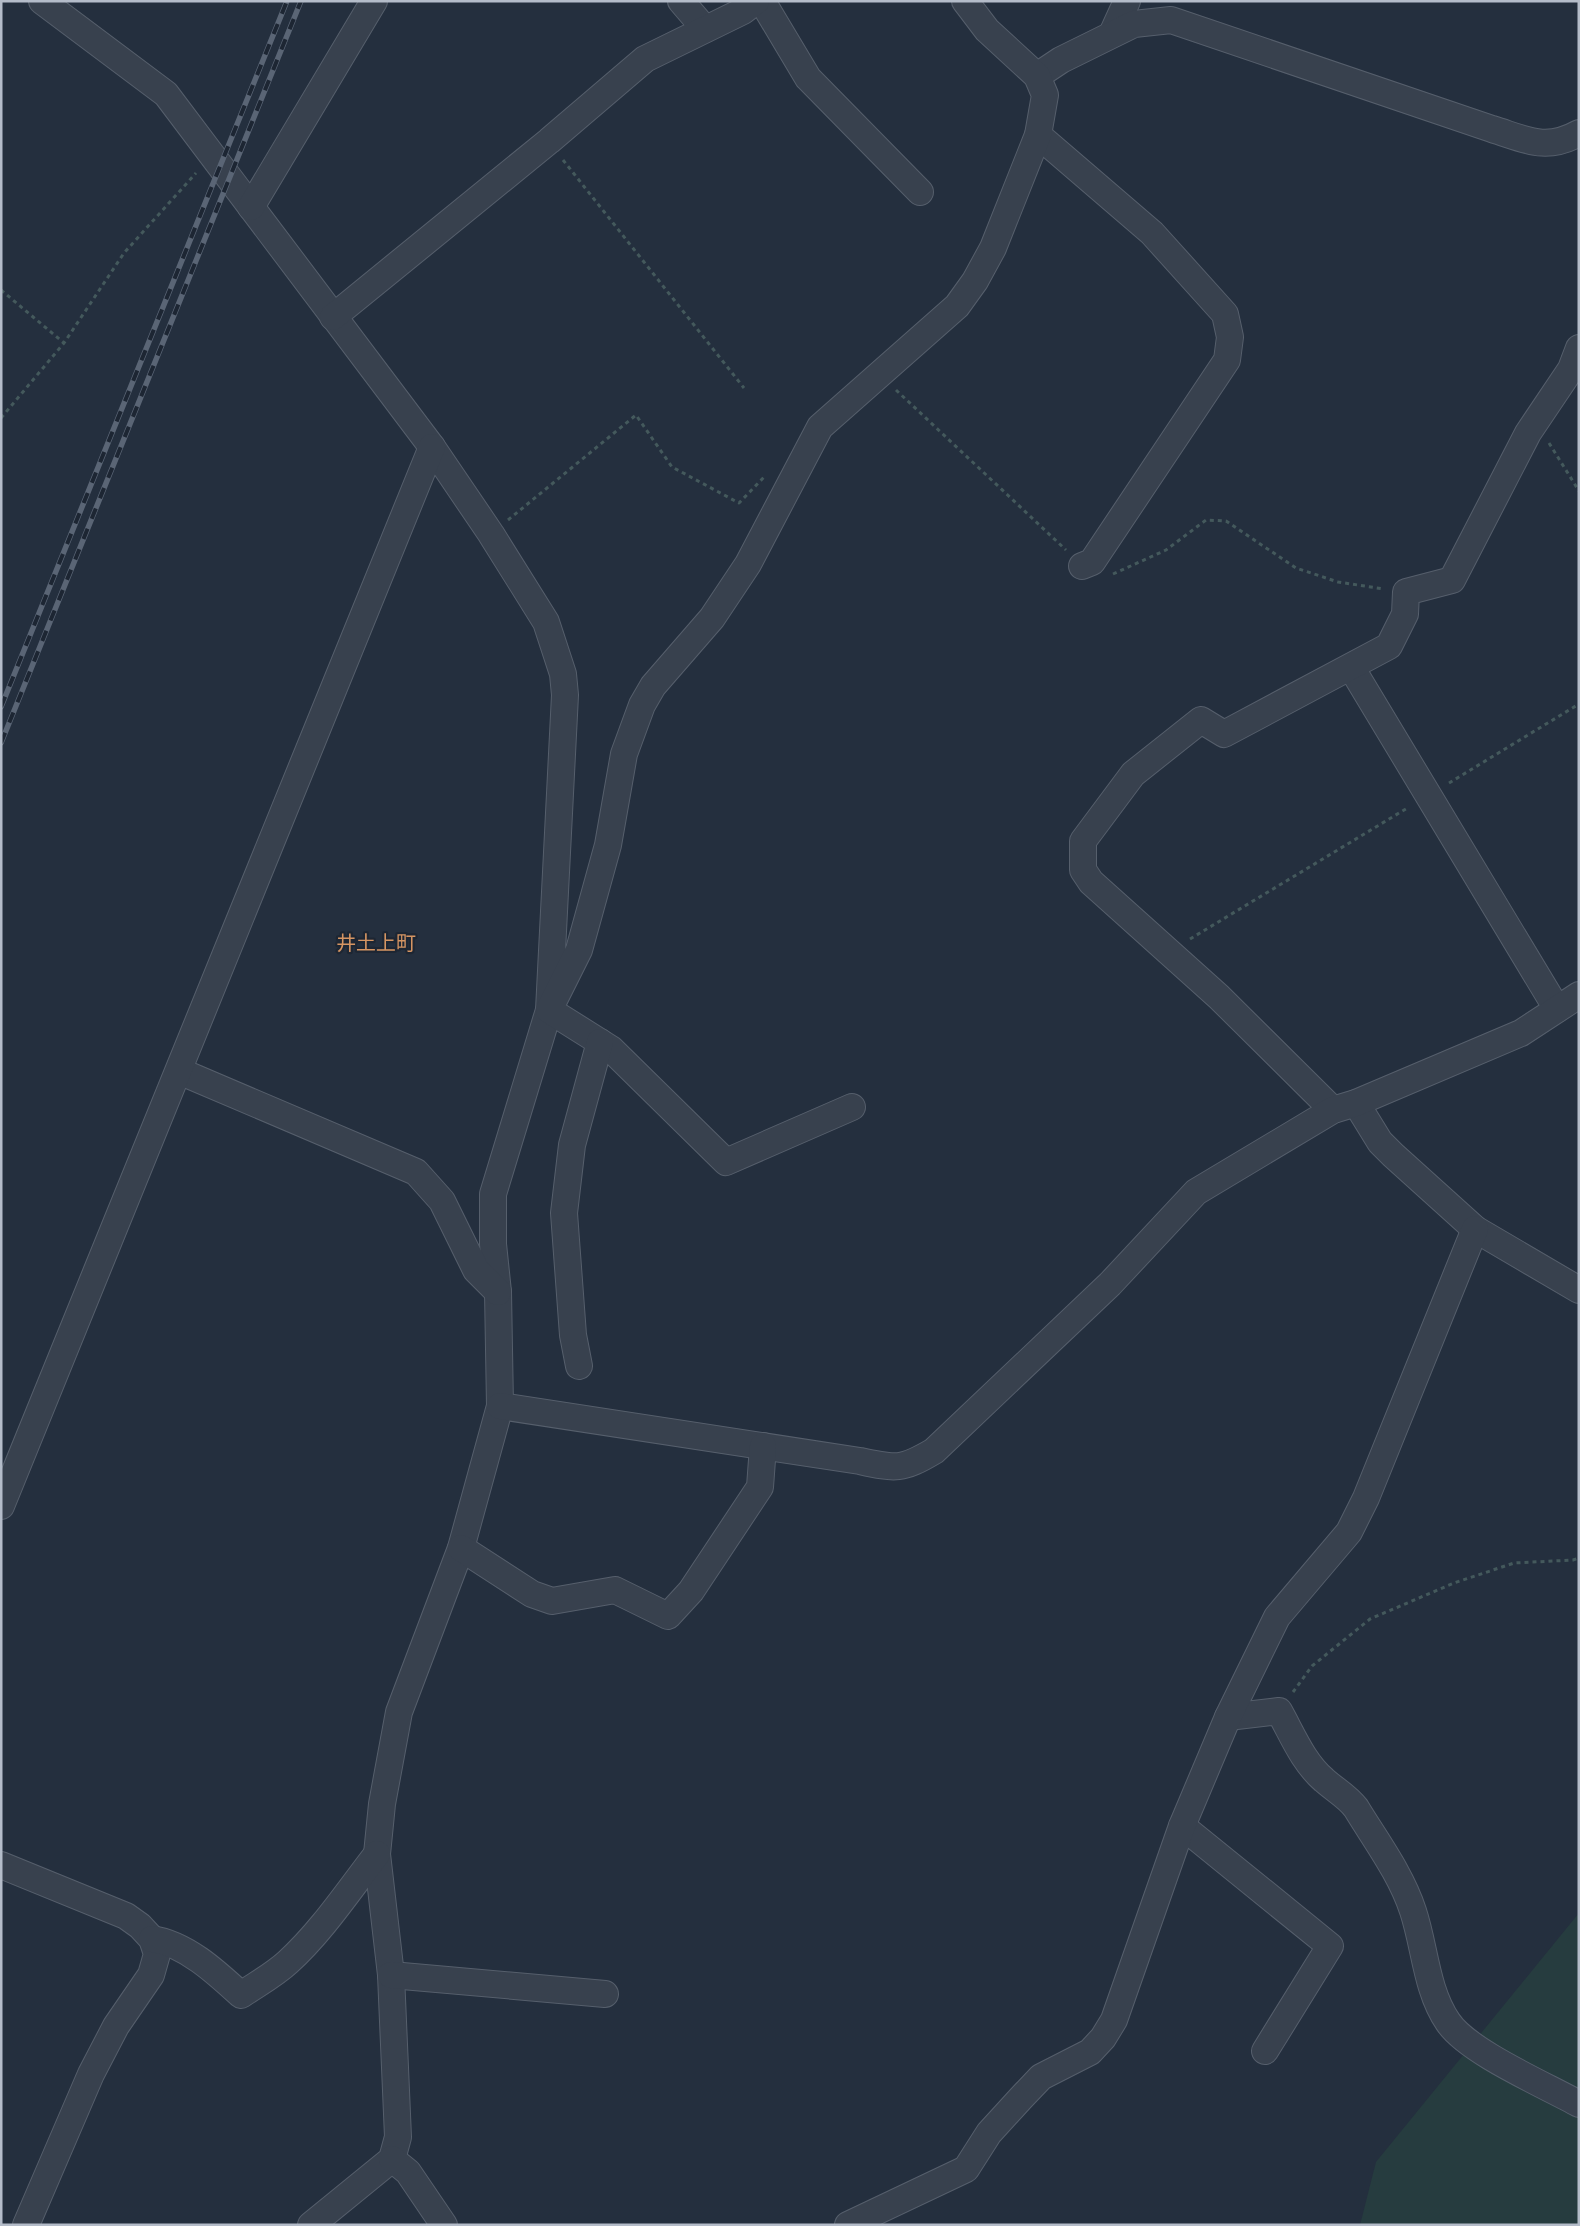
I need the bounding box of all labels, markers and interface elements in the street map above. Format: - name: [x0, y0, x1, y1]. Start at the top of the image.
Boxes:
- district label: 井土上町: [336, 930, 416, 956]

